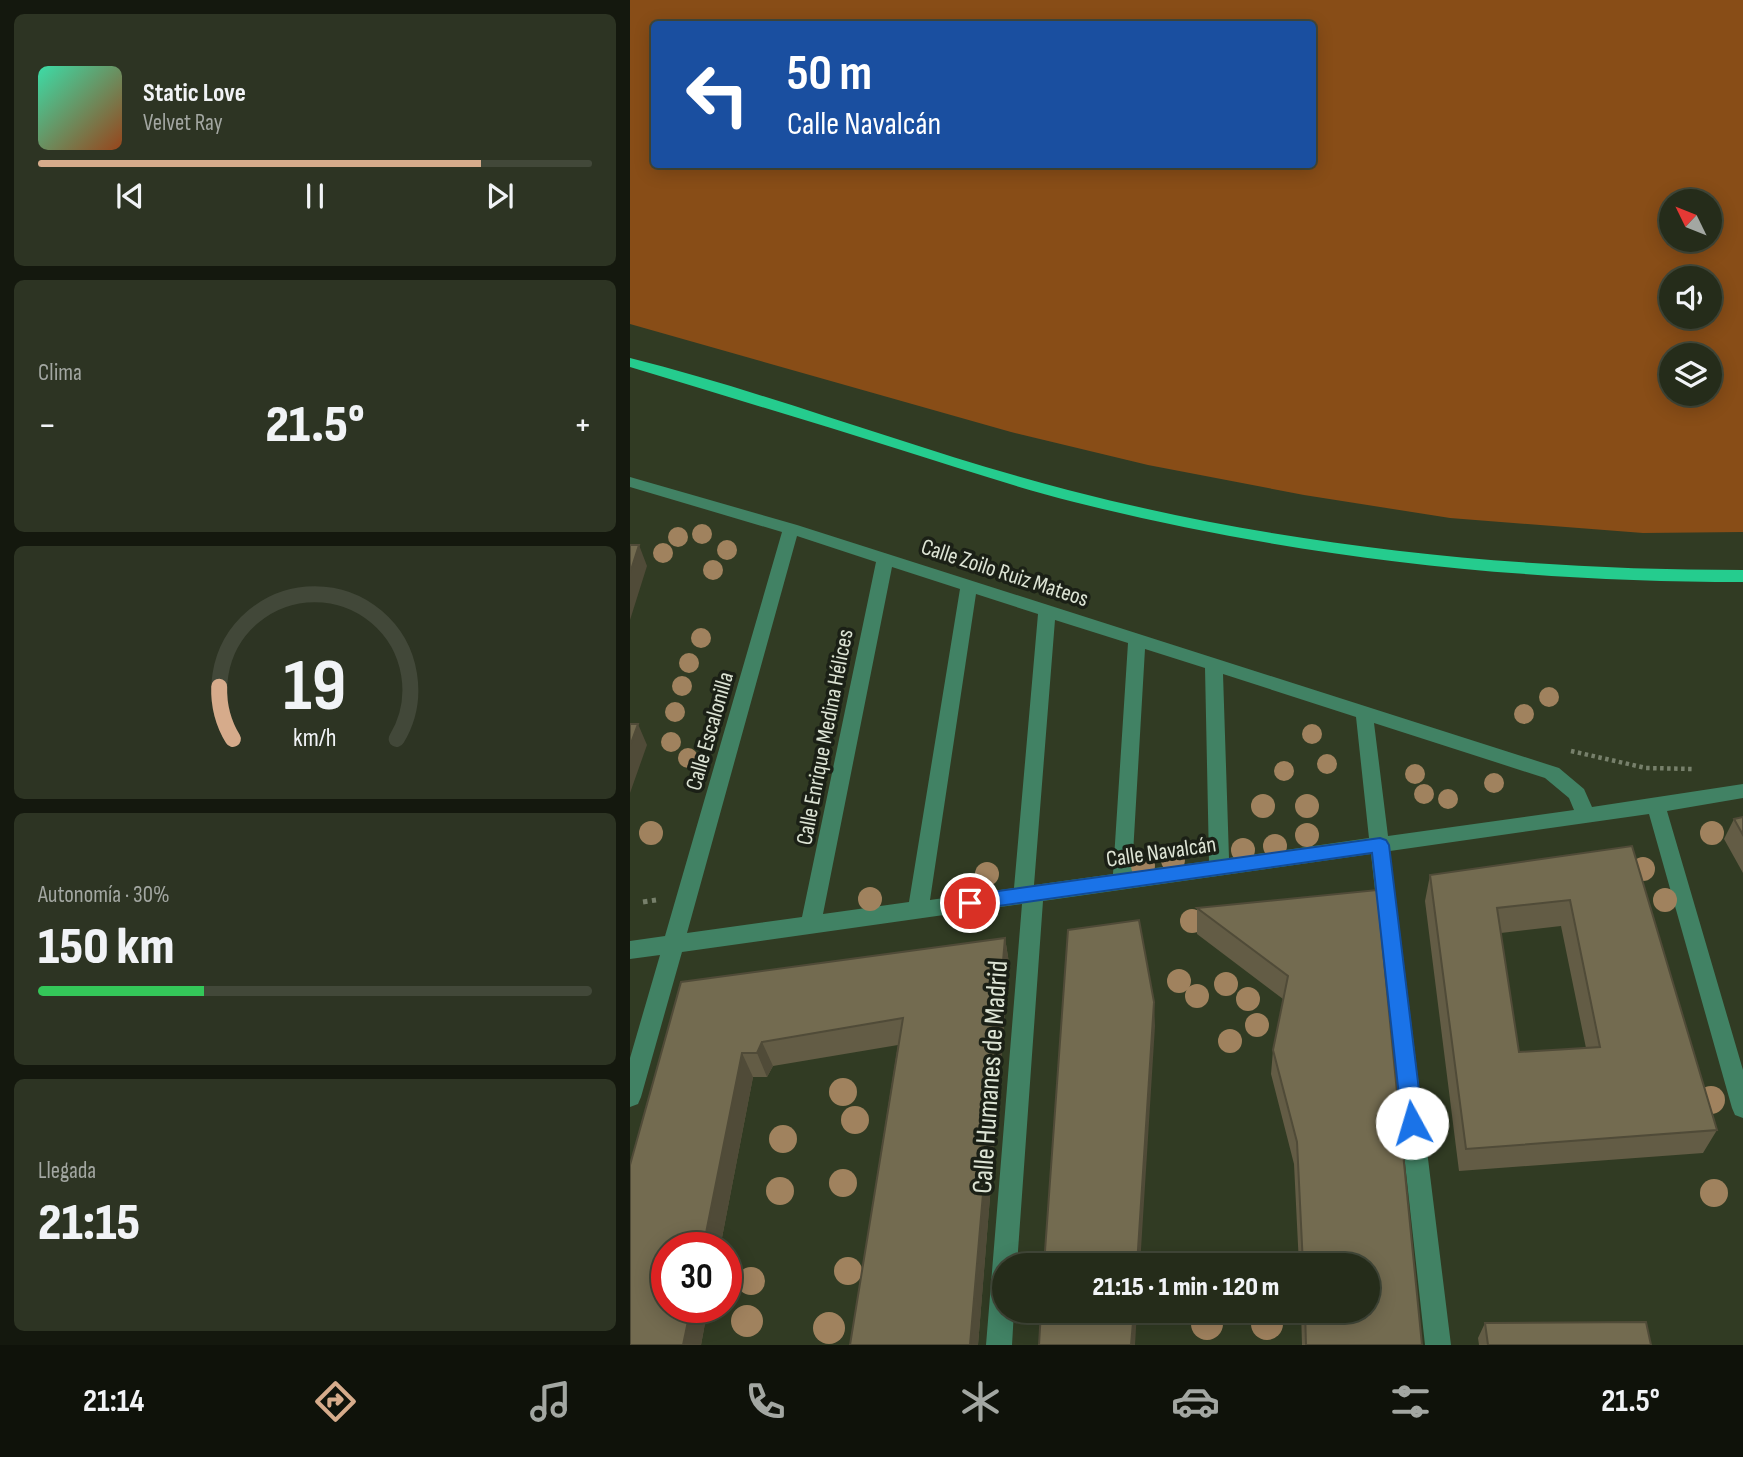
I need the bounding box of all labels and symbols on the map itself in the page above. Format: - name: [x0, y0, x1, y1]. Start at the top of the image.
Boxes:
- north arrow: [1659, 189, 1722, 252]
- street label: Calle Zoilo Ruiz Mateos: [917, 533, 1092, 613]
- street label: Calle Enrique Medina Hélices: [790, 627, 860, 847]
- street label: Calle Escalonilla: [680, 669, 740, 794]
- street label: Calle Navalcán: [1104, 830, 1218, 874]
- pin: [940, 873, 1000, 933]
- street label: Calle Humanes de Madrid: [966, 959, 1015, 1195]
- position arrow: [1375, 1086, 1449, 1160]
- speed limit sign: 30: [651, 1232, 742, 1323]

